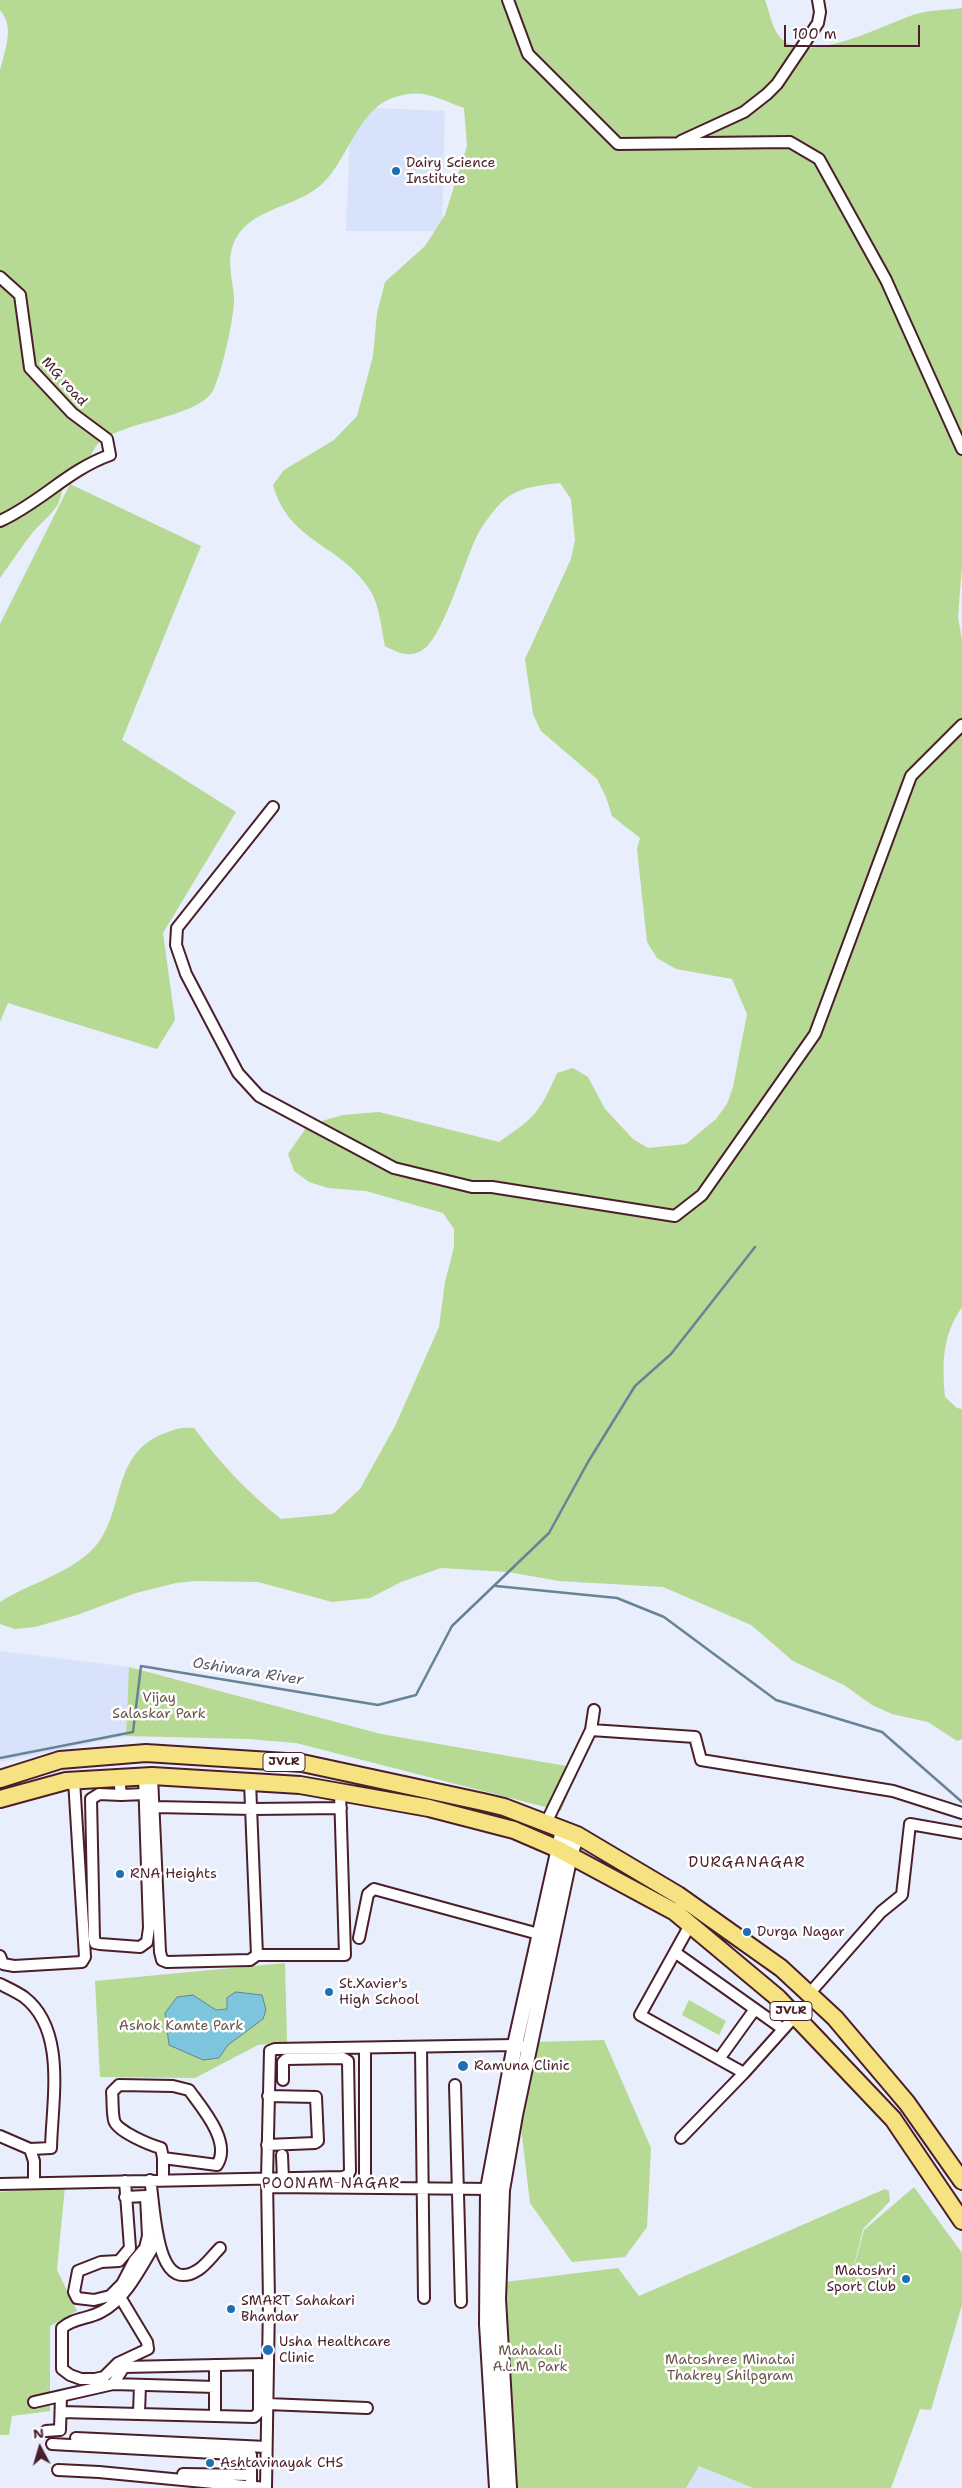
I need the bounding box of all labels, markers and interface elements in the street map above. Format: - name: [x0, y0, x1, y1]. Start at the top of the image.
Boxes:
- scale bar: [787, 15, 923, 47]
- text: 100 m: [792, 24, 837, 44]
- place label: Dairy Science Institute: [406, 155, 495, 188]
- marker: Dairy Science Institute: [390, 165, 402, 177]
- street label: MG road: [37, 354, 91, 410]
- water label: Oshiwara River: [191, 1654, 305, 1690]
- park label: Vijay Salaskar Park: [112, 1690, 206, 1722]
- road number: JVLR: [263, 1752, 305, 1771]
- district label: DURGANAGAR: [687, 1854, 807, 1872]
- place label: RNA Heights: [130, 1866, 217, 1882]
- marker: RNA Heights: [114, 1868, 126, 1880]
- place label: Durga Nagar: [757, 1924, 845, 1940]
- marker: Durga Nagar: [741, 1926, 753, 1938]
- place label: St.Xavier's High School: [339, 1976, 419, 2008]
- marker: St.Xavier's High School: [323, 1986, 335, 1998]
- road number: JVLR: [770, 2002, 812, 2020]
- park label: Ashok Kamte Park: [119, 2018, 243, 2034]
- place label: Ramuna Clinic: [474, 2058, 570, 2074]
- marker: Ramuna Clinic: [456, 2059, 470, 2073]
- district label: POONAM NAGAR: [260, 2175, 402, 2193]
- place label: Matoshri Sport Club: [826, 2263, 896, 2296]
- marker: Matoshri Sport Club: [900, 2273, 912, 2285]
- place label: SMART Sahakari Bhandar: [241, 2293, 355, 2326]
- marker: SMART Sahakari Bhandar: [225, 2303, 237, 2315]
- place label: Usha Healthcare Clinic: [279, 2334, 391, 2366]
- marker: Usha Healthcare Clinic: [261, 2343, 275, 2357]
- park label: Mahakali A.L.M. Park: [492, 2343, 568, 2376]
- park label: Matoshree Minatai Thakrey Shilpgram: [665, 2352, 795, 2384]
- north arrow: [15, 2423, 65, 2473]
- text: N: [32, 2424, 45, 2443]
- place label: Ashtavinayak CHS: [220, 2455, 343, 2471]
- marker: Ashtavinayak CHS: [204, 2457, 216, 2469]

